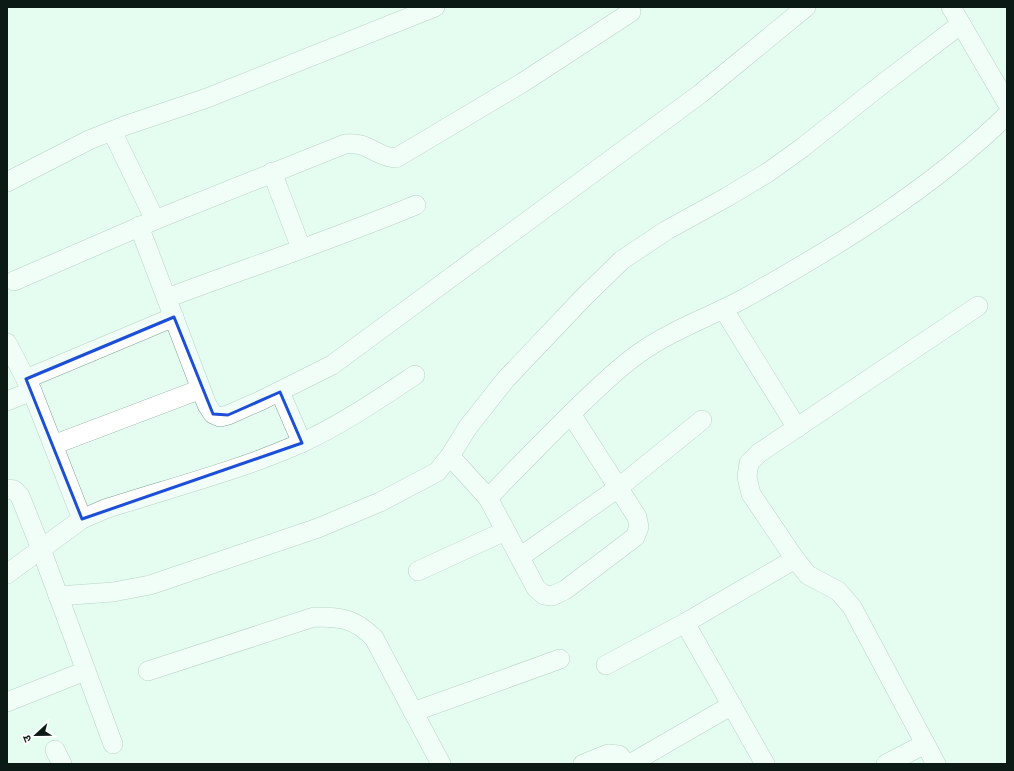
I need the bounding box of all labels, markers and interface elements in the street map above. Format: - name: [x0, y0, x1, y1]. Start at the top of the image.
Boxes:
- north arrow: [16, 715, 56, 755]
- text: उ: [21, 733, 33, 744]

